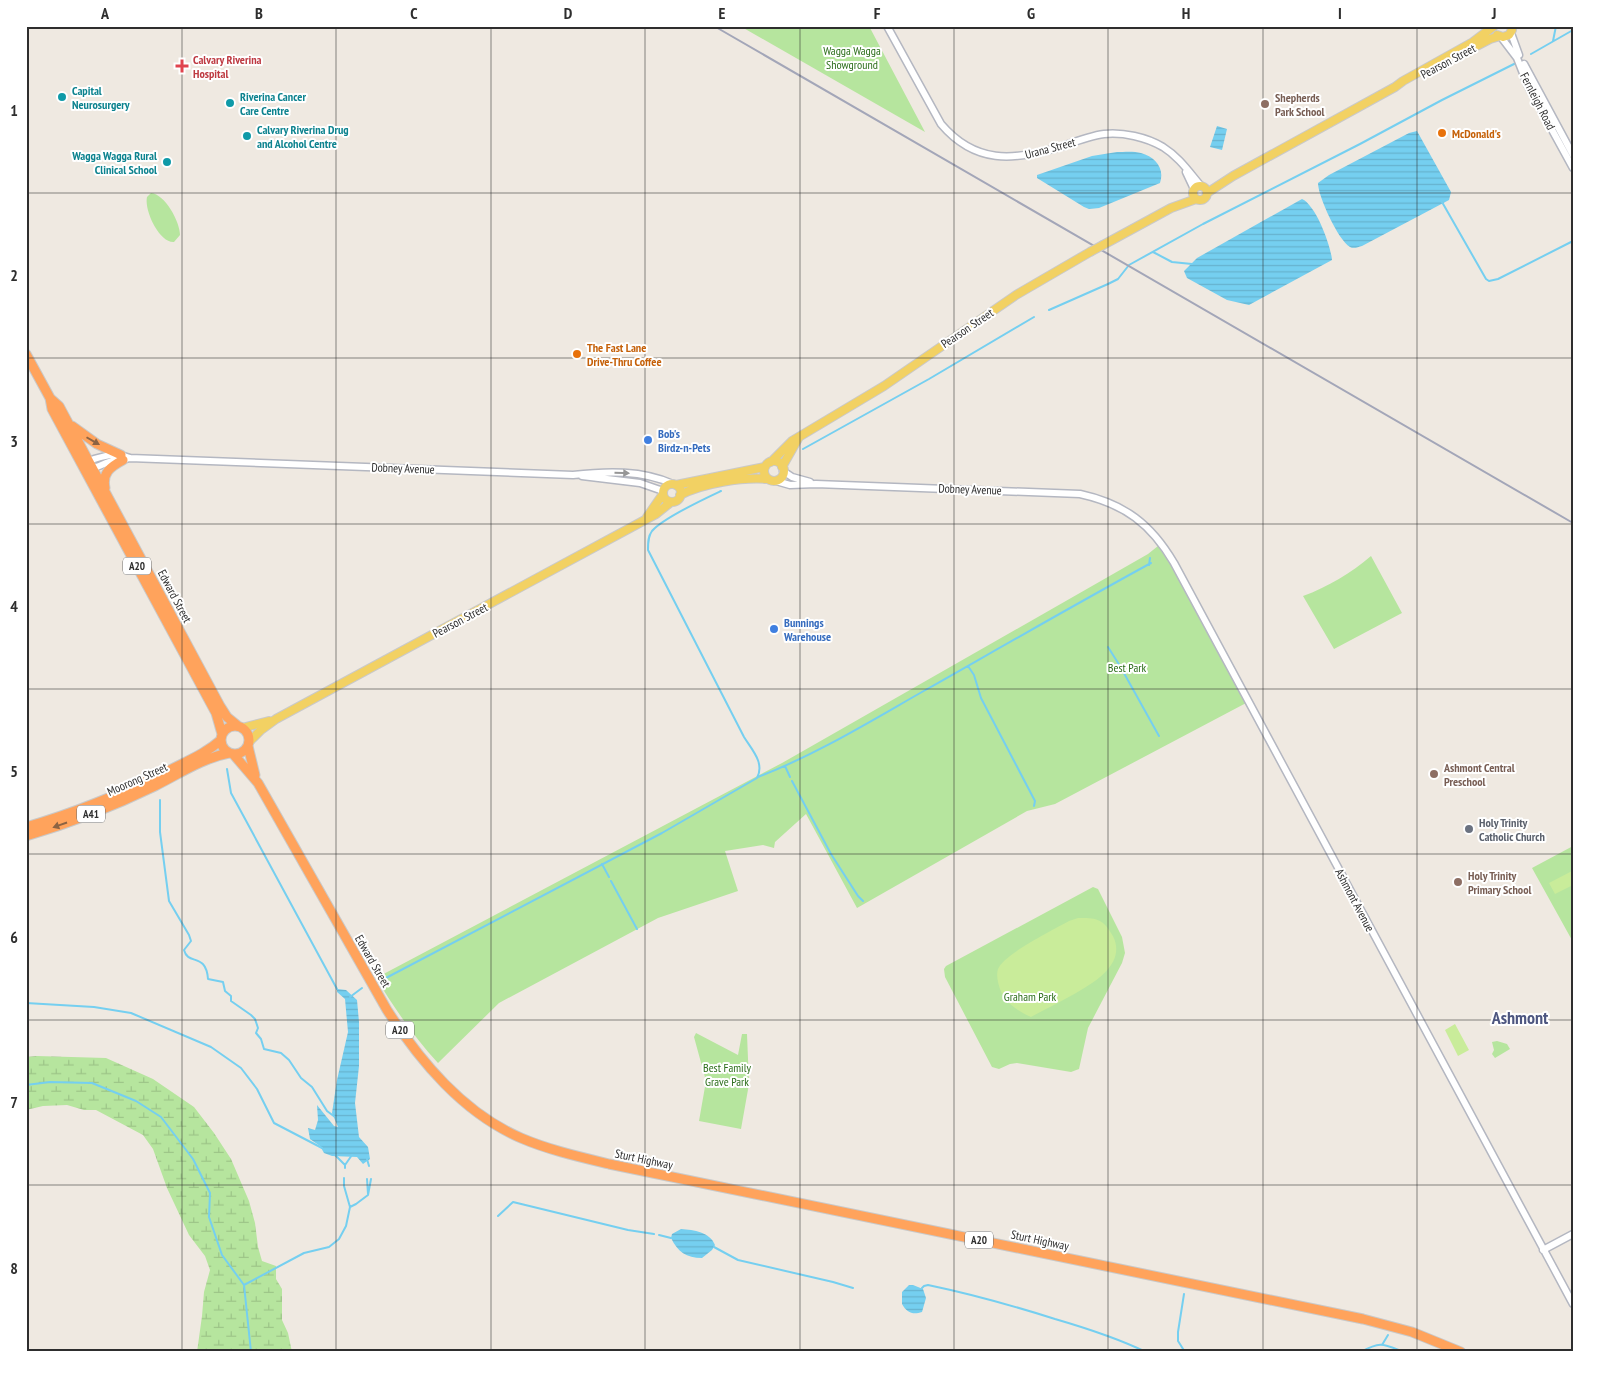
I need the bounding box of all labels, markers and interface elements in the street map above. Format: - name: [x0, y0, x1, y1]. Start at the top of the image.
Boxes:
- text: A: [100, 3, 110, 23]
- text: B: [255, 3, 263, 23]
- text: C: [410, 3, 418, 23]
- text: D: [564, 3, 573, 23]
- text: E: [719, 3, 726, 23]
- text: F: [874, 3, 881, 23]
- text: G: [1027, 3, 1035, 23]
- text: H: [1182, 3, 1190, 23]
- text: I: [1338, 3, 1342, 23]
- text: J: [1491, 3, 1496, 23]
- street label: Pearson Street: [1418, 40, 1479, 82]
- park label: Wagga Wagga Showground: [823, 43, 881, 72]
- place label: Calvary Riverina Hospital: [193, 52, 262, 81]
- marker: Calvary Riverina Hospital: [175, 59, 189, 73]
- street label: Fernleigh Road: [1517, 70, 1559, 132]
- place label: Capital Neurosurgery: [72, 83, 130, 112]
- place label: Riverina Cancer Care Centre: [240, 89, 306, 118]
- place label: Shepherds Park School: [1275, 90, 1325, 119]
- marker: Capital Neurosurgery: [56, 91, 68, 103]
- marker: Riverina Cancer Care Centre: [224, 97, 236, 109]
- marker: Shepherds Park School: [1259, 98, 1271, 110]
- text: 1: [10, 100, 18, 120]
- place label: Calvary Riverina Drug and Alcohol Centre: [257, 122, 349, 151]
- place label: McDonald's: [1452, 126, 1501, 141]
- marker: McDonald's: [1436, 127, 1448, 139]
- marker: Calvary Riverina Drug and Alcohol Centre: [241, 130, 253, 142]
- street label: Urana Street: [1023, 134, 1078, 162]
- place label: Wagga Wagga Rural Clinical School: [71, 148, 157, 177]
- marker: Wagga Wagga Rural Clinical School: [161, 156, 173, 168]
- text: 2: [10, 265, 18, 285]
- street label: Pearson Street: [938, 305, 997, 351]
- place label: The Fast Lane Drive-Thru Coffee: [587, 340, 662, 369]
- marker: The Fast Lane Drive-Thru Coffee: [571, 348, 583, 360]
- place label: Bob's Birdz-n-Pets: [658, 426, 710, 455]
- text: 3: [10, 431, 18, 451]
- marker: Bob's Birdz-n-Pets: [642, 434, 654, 446]
- one-way arrow: [86, 437, 99, 446]
- street label: Dobney Avenue: [371, 459, 435, 477]
- one-way arrow: [614, 469, 630, 477]
- street label: Dobney Avenue: [938, 480, 1002, 498]
- road number: A20: [123, 558, 151, 574]
- street label: Edward Street: [155, 567, 196, 626]
- text: 4: [10, 596, 18, 616]
- street label: Pearson Street: [430, 599, 491, 641]
- place label: Bunnings Warehouse: [783, 615, 831, 644]
- marker: Bunnings Warehouse: [768, 623, 780, 635]
- park label: Best Park: [1108, 660, 1147, 675]
- street label: Moorong Street: [105, 759, 170, 799]
- place label: Ashmont Central Preschool: [1443, 760, 1515, 789]
- text: 5: [10, 761, 18, 781]
- marker: Ashmont Central Preschool: [1428, 768, 1440, 780]
- road number: A41: [77, 806, 105, 822]
- place label: Holy Trinity Catholic Church: [1479, 815, 1545, 844]
- one-way arrow: [52, 821, 67, 829]
- marker: Holy Trinity Catholic Church: [1463, 823, 1475, 835]
- street label: Ashmont Avenue: [1332, 866, 1378, 934]
- place label: Holy Trinity Primary School: [1468, 868, 1532, 897]
- marker: Holy Trinity Primary School: [1452, 876, 1464, 888]
- text: 6: [10, 927, 18, 947]
- street label: Edward Street: [352, 932, 394, 991]
- park label: Graham Park: [1004, 989, 1056, 1004]
- district label: Ashmont: [1491, 1006, 1549, 1029]
- road number: A20: [386, 1022, 414, 1038]
- park label: Best Family Grave Park: [703, 1060, 751, 1089]
- text: 7: [10, 1092, 18, 1112]
- street label: Sturt Highway: [614, 1146, 675, 1173]
- street label: Sturt Highway: [1010, 1227, 1071, 1254]
- road number: A20: [965, 1232, 993, 1248]
- text: 8: [10, 1258, 18, 1278]

